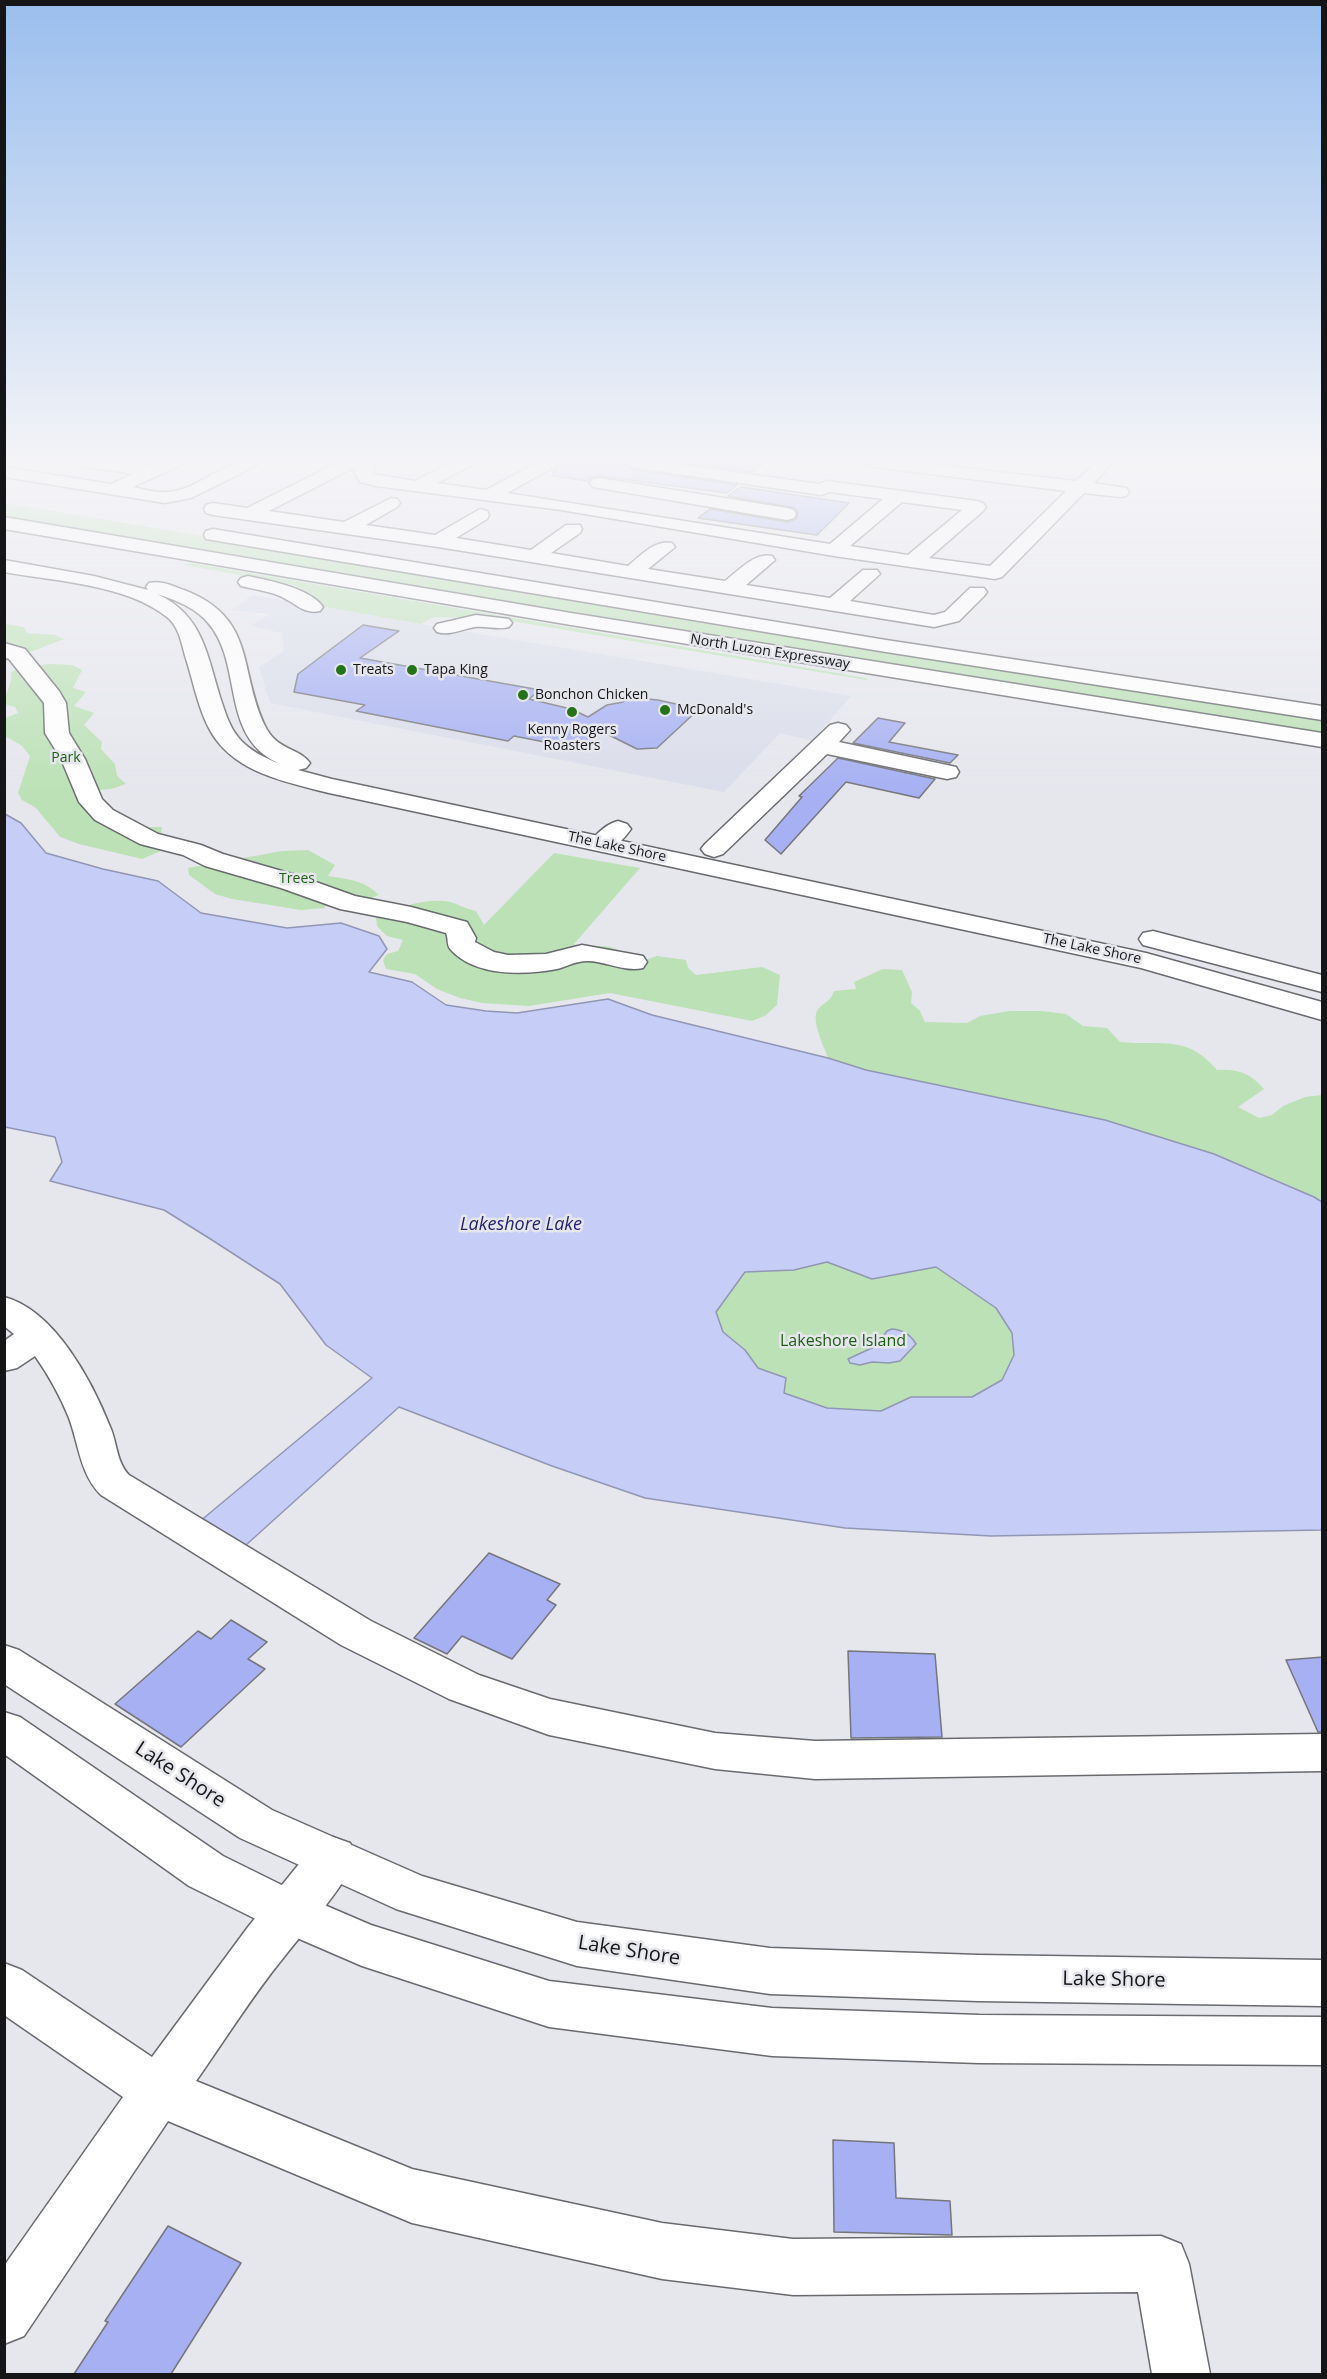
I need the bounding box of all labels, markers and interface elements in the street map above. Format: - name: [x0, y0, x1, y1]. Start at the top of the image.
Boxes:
- street label: North Luzon Expressway: [689, 631, 851, 673]
- place label: Treats: [353, 662, 394, 678]
- place label: Tapa King: [424, 662, 488, 678]
- marker: Treats: [334, 663, 348, 677]
- marker: Tapa King: [405, 663, 419, 677]
- place label: Bonchon Chicken: [535, 687, 648, 703]
- marker: Bonchon Chicken: [516, 688, 530, 702]
- place label: McDonald's: [677, 702, 753, 718]
- marker: McDonald's: [658, 703, 672, 717]
- marker: Kenny Rogers Roasters: [565, 705, 579, 719]
- place label: Kenny Rogers Roasters: [527, 722, 617, 754]
- park label: Park: [51, 750, 81, 766]
- street label: The Lake Shore: [566, 828, 668, 866]
- park label: Trees: [279, 871, 315, 887]
- street label: The Lake Shore: [1041, 930, 1143, 968]
- water label: Lakeshore Lake: [460, 1214, 582, 1236]
- park label: Lakeshore Island: [780, 1331, 906, 1351]
- street label: Lake Shore: [130, 1737, 230, 1813]
- street label: Lake Shore: [576, 1931, 682, 1971]
- street label: Lake Shore: [1062, 1967, 1166, 1993]

